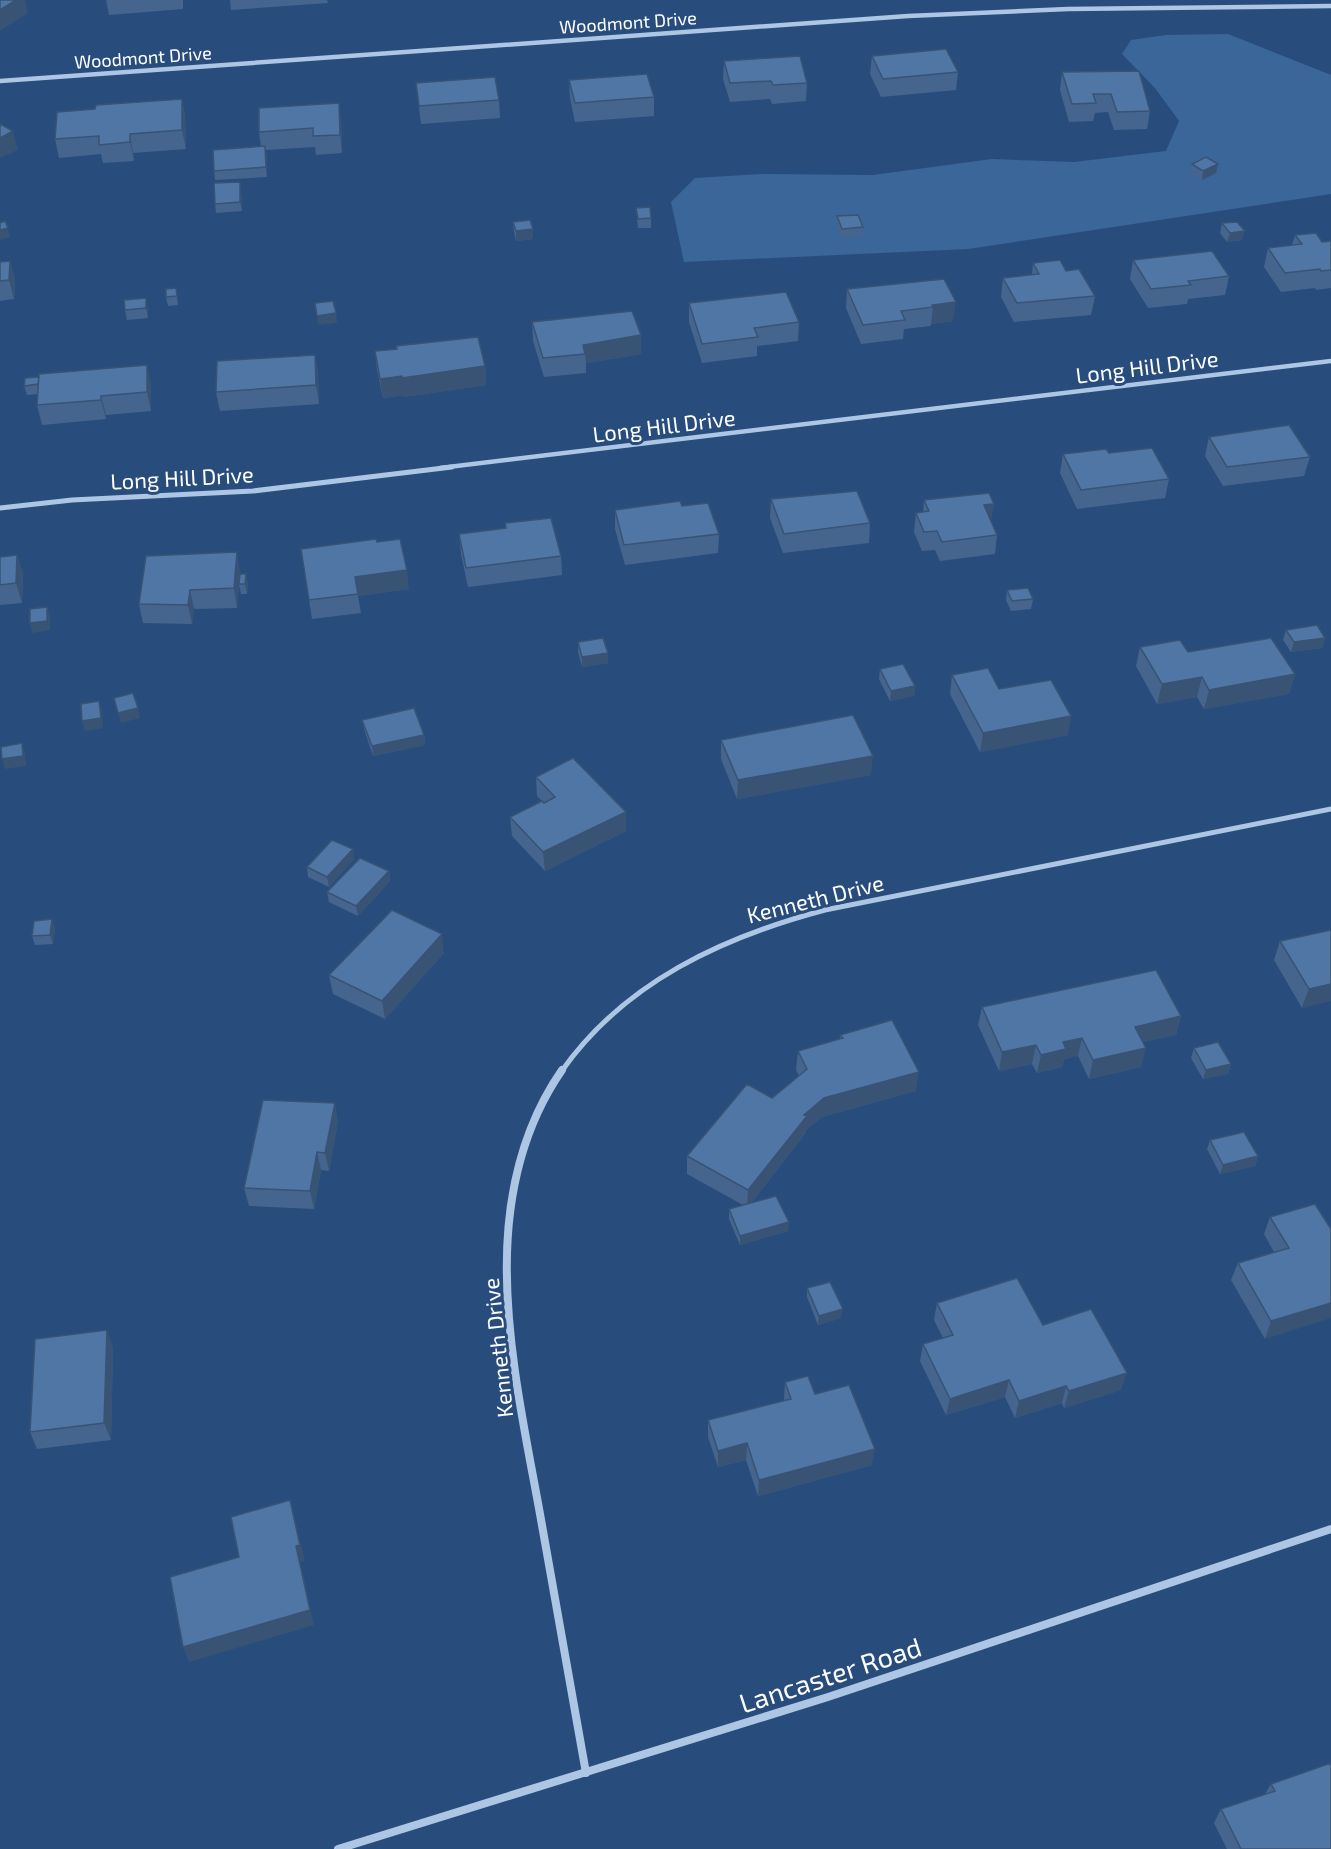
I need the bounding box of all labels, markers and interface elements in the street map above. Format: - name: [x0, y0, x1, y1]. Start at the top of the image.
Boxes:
- street label: Woodmont Drive: [559, 6, 697, 38]
- street label: Woodmont Drive: [74, 41, 212, 73]
- street label: Long Hill Drive: [1074, 344, 1220, 388]
- street label: Long Hill Drive: [591, 403, 737, 447]
- street label: Long Hill Drive: [110, 460, 254, 494]
- street label: Kenneth Drive: [744, 868, 886, 928]
- street label: Kenneth Drive: [477, 1277, 517, 1419]
- street label: Lancaster Road: [735, 1630, 925, 1718]

